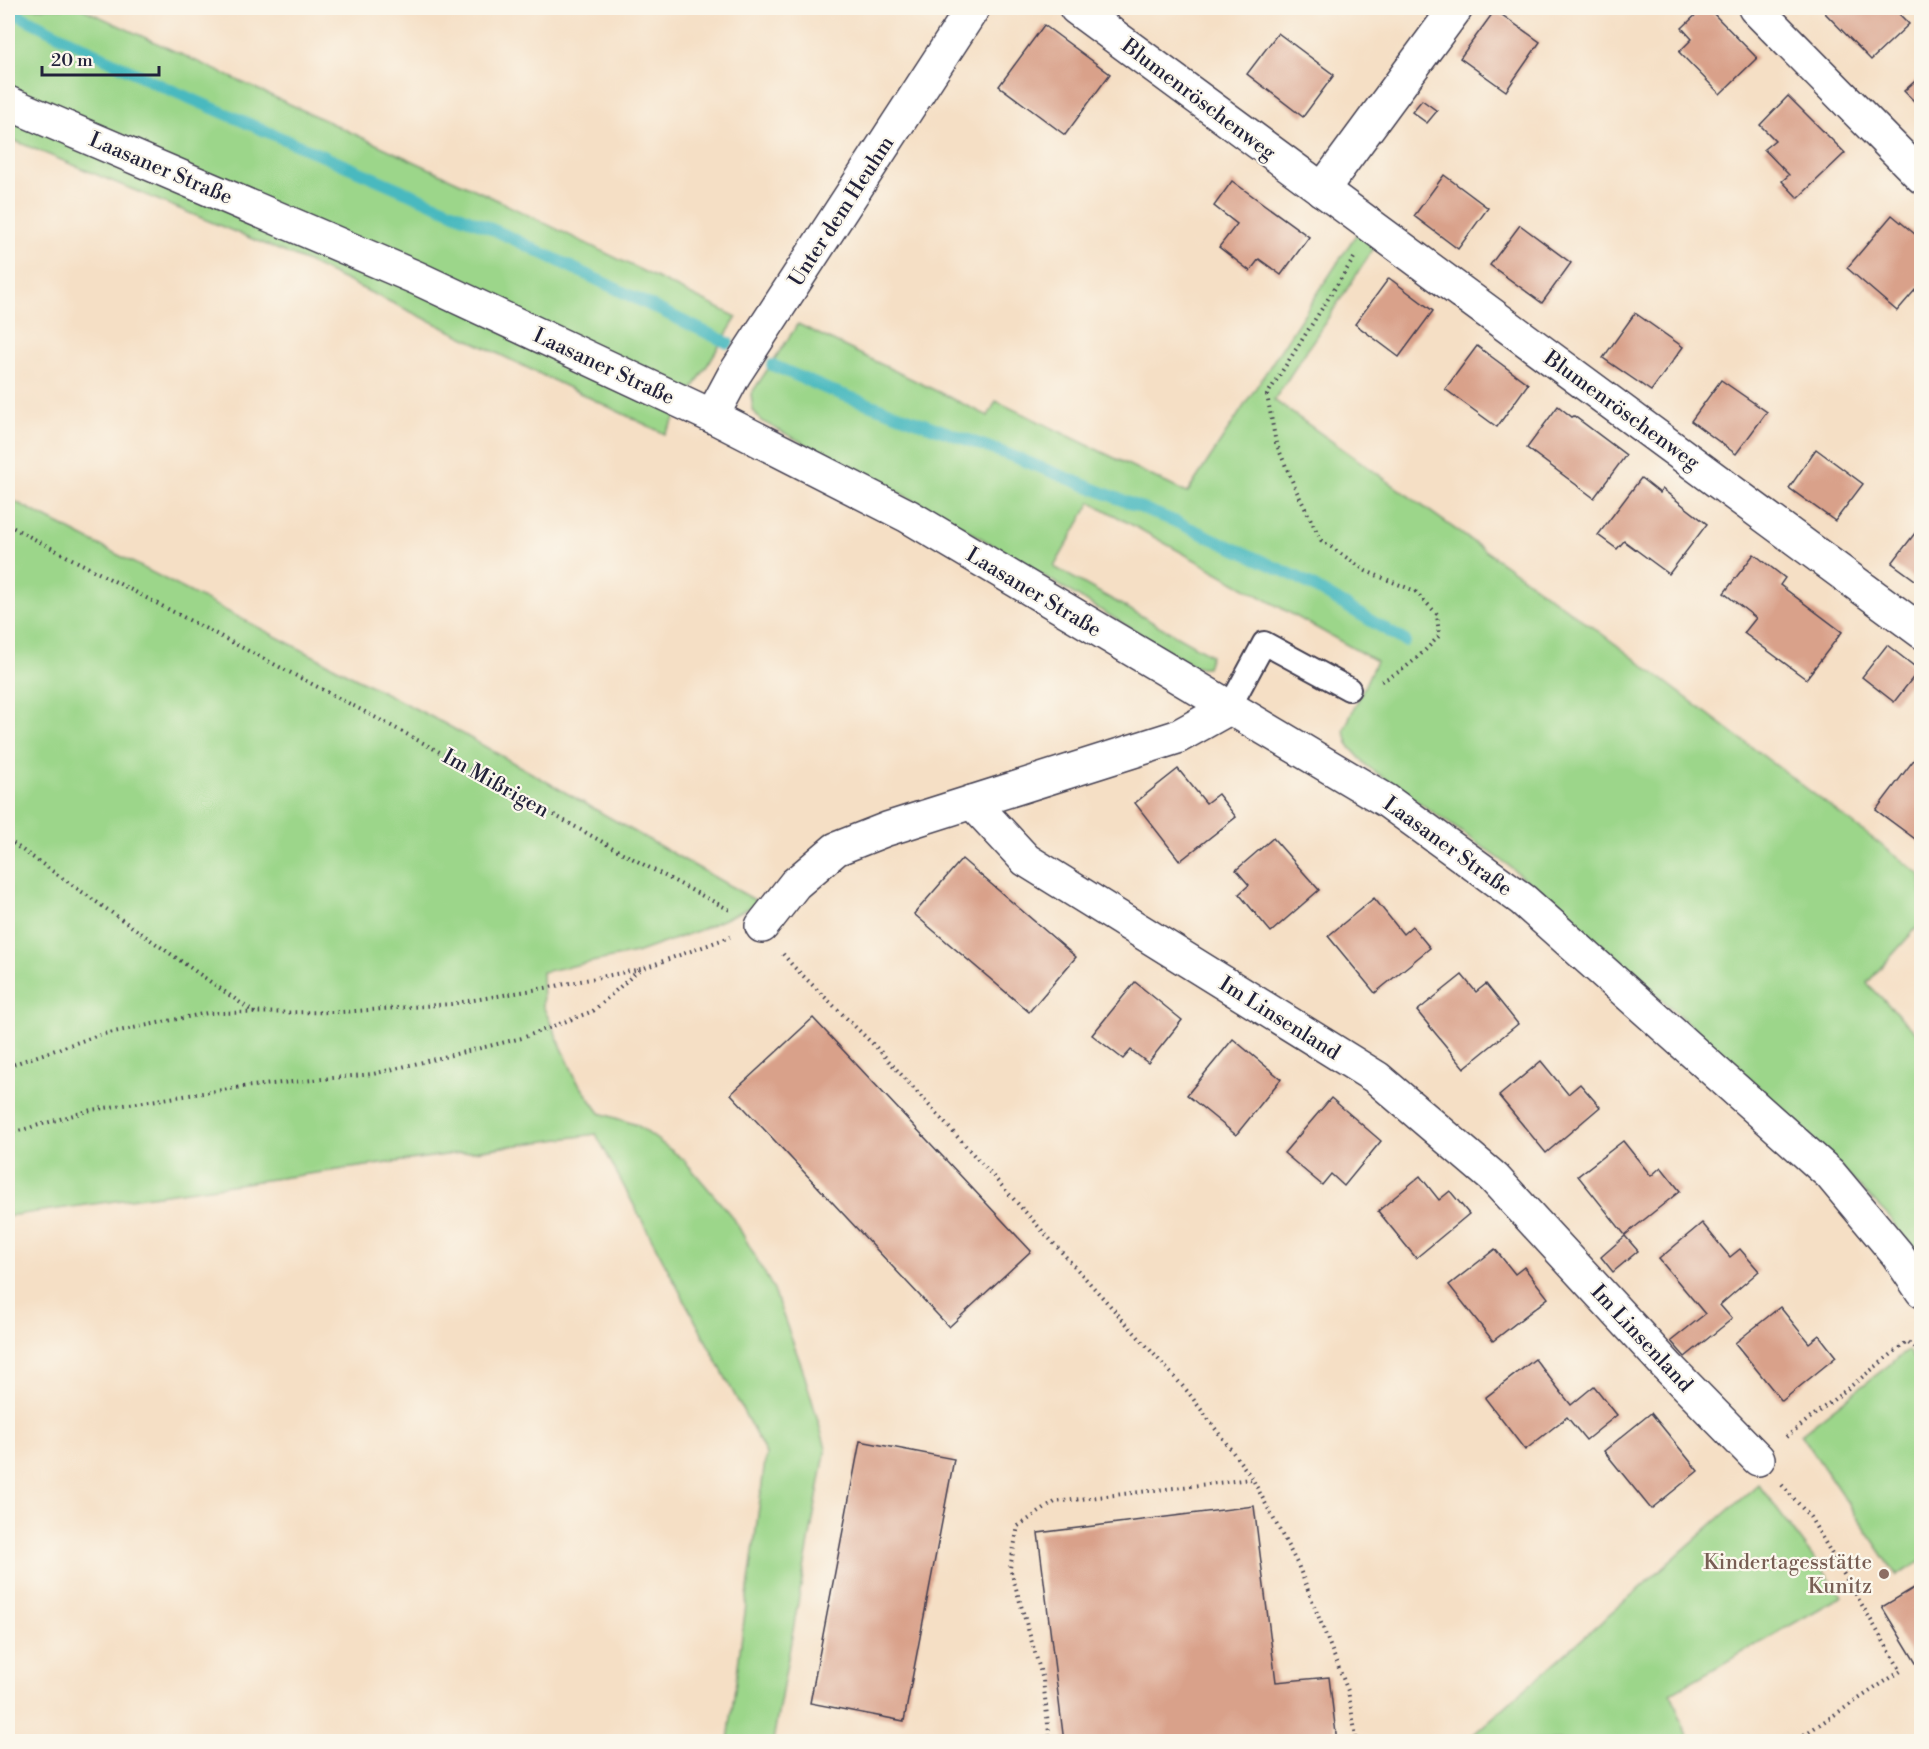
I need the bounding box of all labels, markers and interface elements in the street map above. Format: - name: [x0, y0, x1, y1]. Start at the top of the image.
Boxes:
- street label: Blumenröschenweg: [1115, 33, 1281, 166]
- scale bar: [42, 39, 159, 77]
- text: 20 m: [51, 49, 93, 72]
- street label: Laasaner Straße: [85, 127, 236, 211]
- street label: Unter dem Heuhm: [783, 131, 900, 292]
- street label: Laasaner Straße: [529, 323, 678, 411]
- street label: Blumenröschenweg: [1538, 345, 1704, 476]
- street label: Laasaner Straße: [961, 542, 1106, 643]
- street label: Im Mißrigen: [438, 744, 554, 824]
- street label: Laasaner Straße: [1378, 791, 1517, 902]
- street label: Im Linsenland: [1214, 971, 1345, 1066]
- street label: Im Linsenland: [1585, 1279, 1698, 1398]
- place label: Kindertagesstätte Kunitz: [1703, 1550, 1872, 1600]
- marker: Kindertagesstätte Kunitz: [1877, 1567, 1891, 1581]

